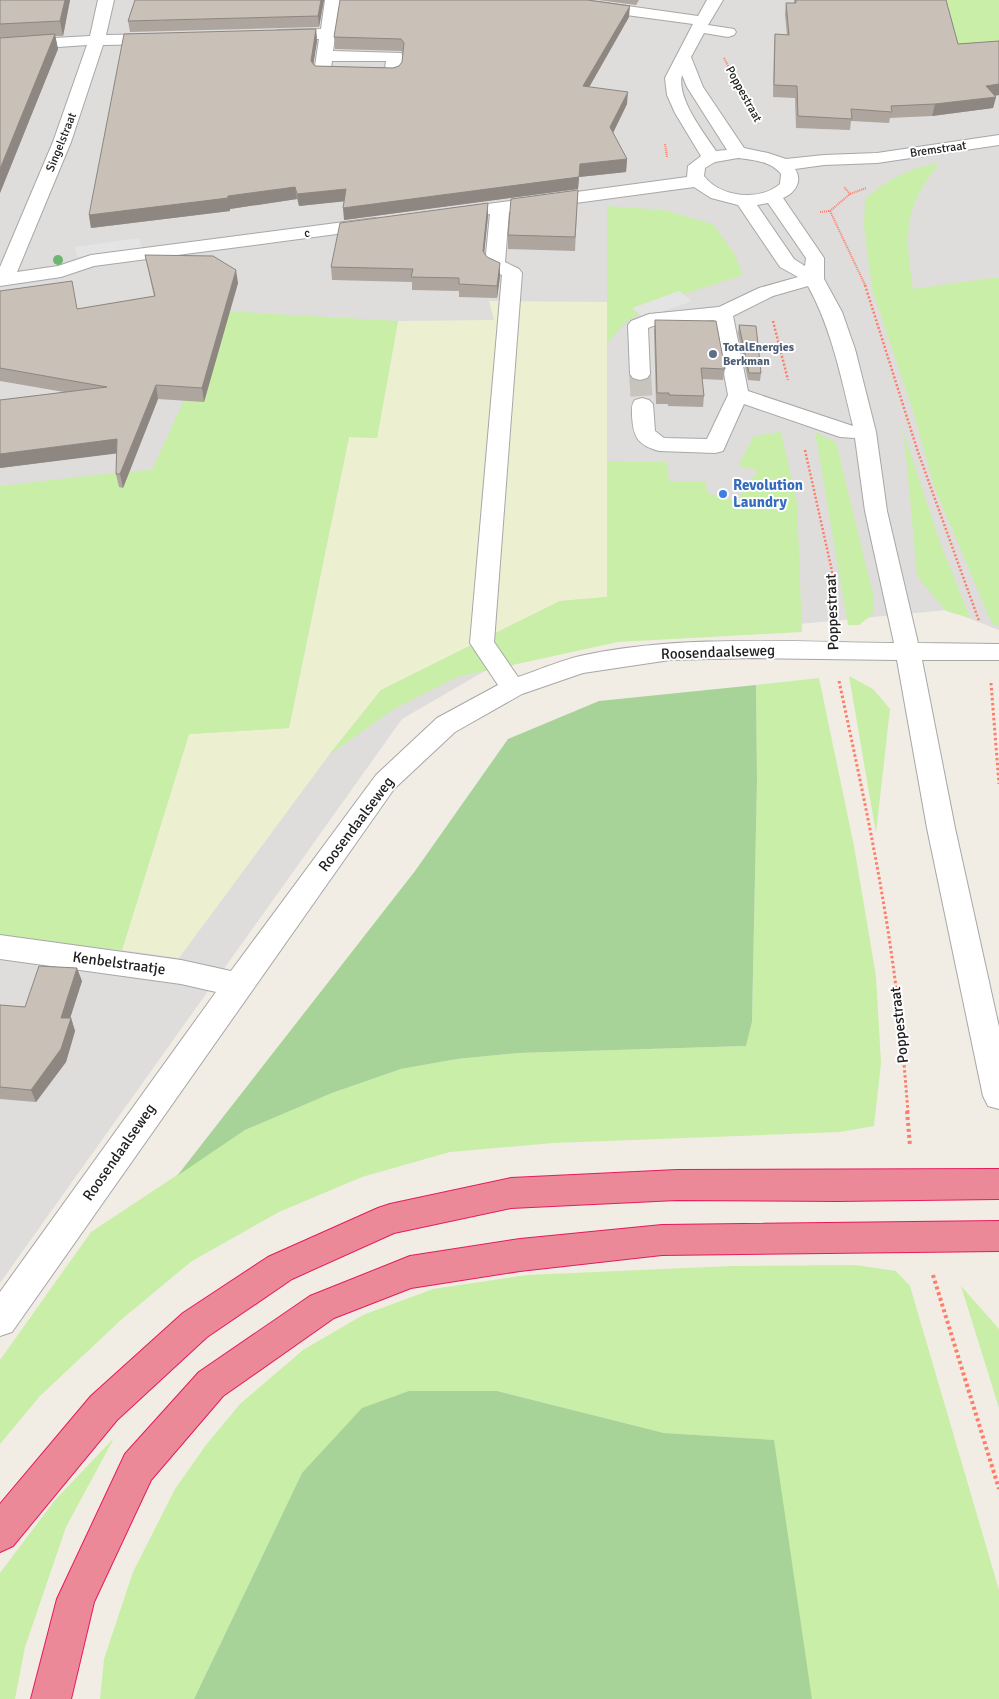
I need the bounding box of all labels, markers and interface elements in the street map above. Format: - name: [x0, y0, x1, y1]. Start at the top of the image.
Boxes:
- street label: Poppestraat: [722, 64, 765, 125]
- street label: Singelstraat: [43, 110, 80, 174]
- street label: Bremstraat: [909, 138, 967, 161]
- street label: c: [303, 226, 311, 241]
- place label: TotalEnergies Berkman: [723, 340, 795, 369]
- marker: TotalEnergies Berkman: [707, 348, 719, 360]
- place label: Revolution Laundry: [733, 476, 803, 511]
- marker: Revolution Laundry: [717, 488, 729, 500]
- street label: Poppestraat: [822, 573, 842, 651]
- street label: Roosendaalseweg: [661, 641, 775, 663]
- street label: Roosendaalseweg: [314, 773, 398, 875]
- street label: Kenbelstraatje: [71, 948, 167, 978]
- street label: Poppestraat: [886, 986, 912, 1064]
- street label: Roosendaalseweg: [79, 1100, 159, 1204]

